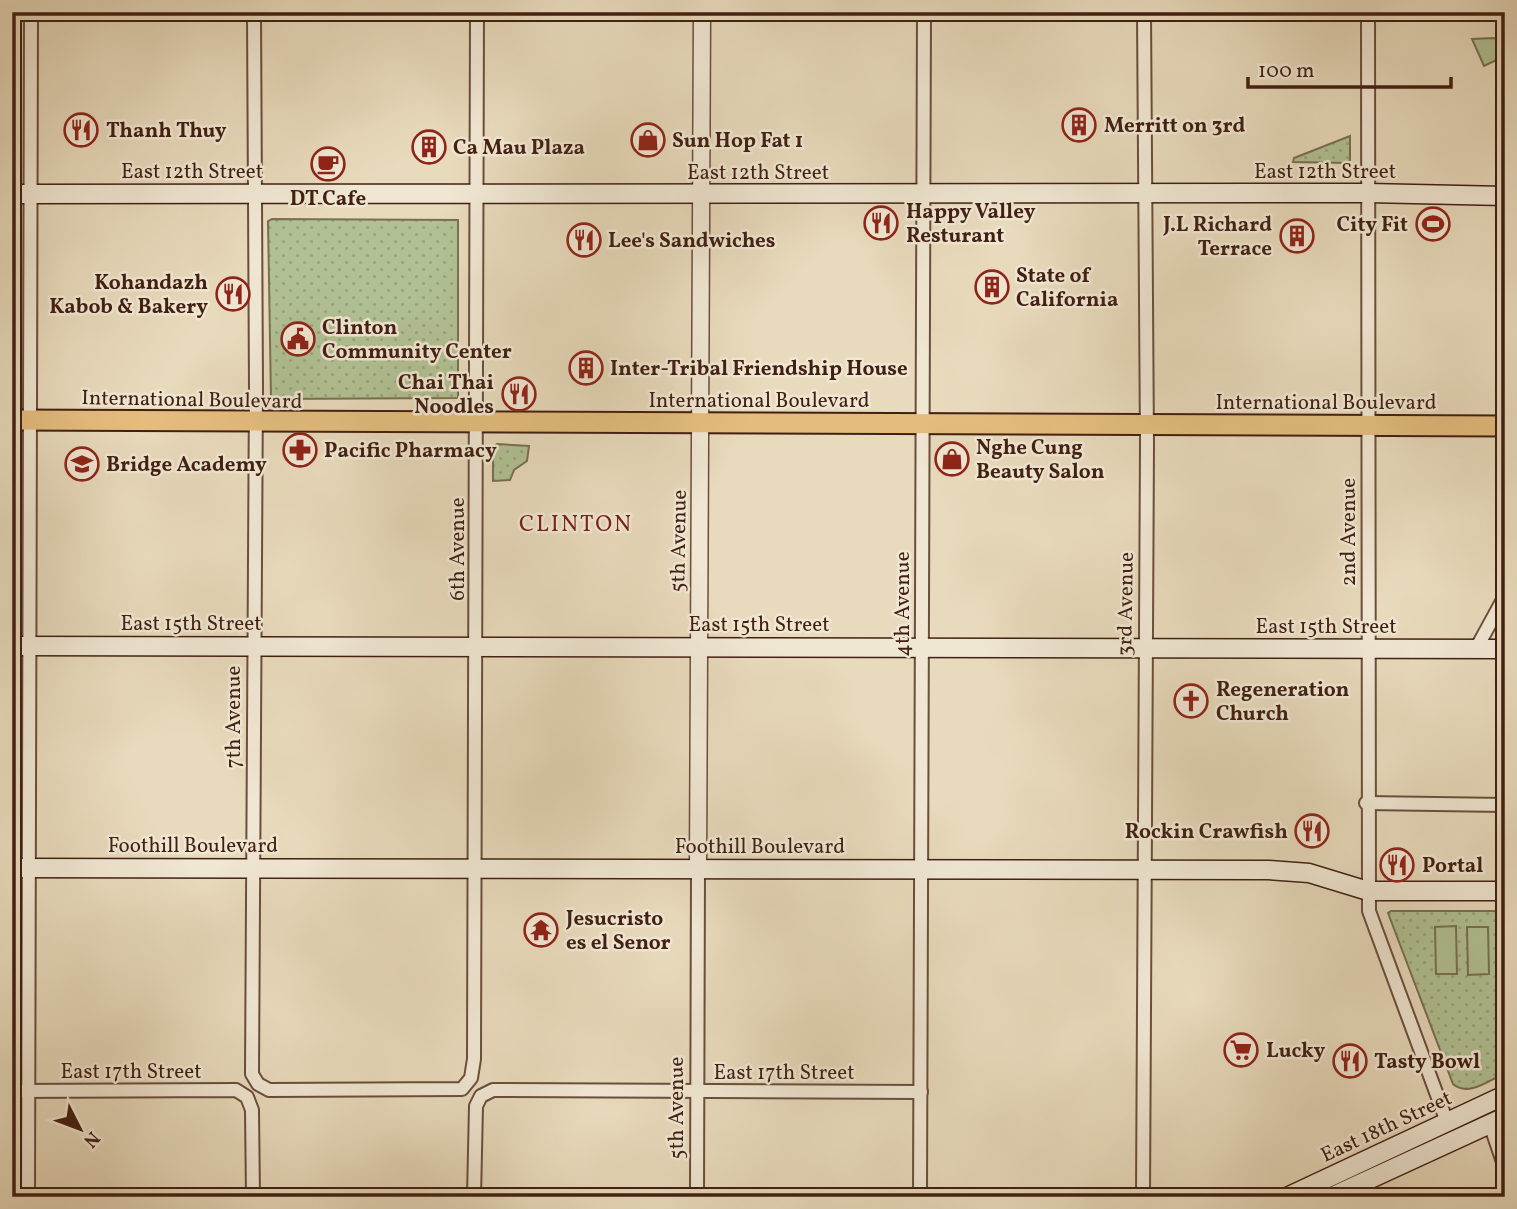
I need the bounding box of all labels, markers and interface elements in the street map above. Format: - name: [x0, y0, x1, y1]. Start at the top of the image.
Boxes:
- scale bar: [1248, 46, 1450, 90]
- text: 100 m: [1258, 57, 1315, 86]
- building icon: Merritt on 3rd: [1060, 106, 1098, 144]
- restaurant icon: Thanh Thuy: [62, 111, 100, 149]
- place label: Merritt on 3rd: [1104, 112, 1246, 141]
- place label: Thanh Thuy: [106, 117, 227, 146]
- shop icon: Sun Hop Fat 1: [629, 121, 667, 159]
- place label: Sun Hop Fat 1: [672, 127, 803, 156]
- building icon: Ca Mau Plaza: [410, 128, 448, 166]
- place label: Ca Mau Plaza: [453, 134, 585, 163]
- cafe icon: DT Cafe: [309, 145, 347, 183]
- street label: East 12th Street: [121, 158, 263, 187]
- street label: East 12th Street: [1254, 158, 1396, 187]
- street label: East 12th Street: [687, 159, 829, 188]
- place label: DT Cafe: [290, 185, 366, 214]
- place label: Happy Valley Resturant: [906, 198, 1036, 251]
- restaurant icon: Happy Valley Resturant: [862, 204, 900, 242]
- sports icon: City Fit: [1414, 205, 1452, 243]
- place label: J.L Richard Terrace: [1162, 211, 1272, 264]
- place label: City Fit: [1337, 211, 1408, 240]
- building icon: J.L Richard Terrace: [1278, 217, 1316, 255]
- restaurant icon: Lee's Sandwiches: [565, 221, 603, 259]
- place label: Lee's Sandwiches: [608, 227, 775, 256]
- place label: State of California: [1016, 262, 1118, 315]
- building icon: State of California: [973, 268, 1011, 306]
- place label: Kohandazh Kabob & Bakery: [49, 269, 208, 322]
- restaurant icon: Kohandazh Kabob & Bakery: [214, 275, 252, 313]
- place label: Clinton Community Center: [322, 314, 512, 367]
- public building icon: Clinton Community Center: [279, 320, 317, 358]
- building icon: Inter-Tribal Friendship House: [567, 349, 605, 387]
- place label: Inter-Tribal Friendship House: [610, 355, 908, 384]
- place label: Chai Thai Noodles: [398, 369, 494, 422]
- restaurant icon: Chai Thai Noodles: [500, 375, 538, 413]
- street label: International Boulevard: [81, 384, 303, 417]
- street label: International Boulevard: [648, 387, 870, 416]
- street label: International Boulevard: [1215, 389, 1437, 418]
- pharmacy icon: Pacific Pharmacy: [281, 431, 319, 469]
- place label: Nghe Cung Beauty Salon: [976, 434, 1105, 487]
- place label: Pacific Pharmacy: [324, 437, 497, 466]
- shop icon: Nghe Cung Beauty Salon: [933, 440, 971, 478]
- school or university icon: Bridge Academy: [63, 445, 101, 483]
- place label: Bridge Academy: [106, 451, 267, 480]
- street label: 2nd Avenue: [1335, 478, 1364, 586]
- street label: 5th Avenue: [664, 489, 695, 593]
- street label: 6th Avenue: [444, 497, 473, 601]
- district label: CLINTON: [519, 509, 633, 541]
- street label: 4th Avenue: [889, 551, 918, 657]
- street label: 3rd Avenue: [1111, 552, 1142, 656]
- street label: East 15th Street: [120, 610, 262, 639]
- street label: East 15th Street: [688, 611, 830, 640]
- street label: East 15th Street: [1255, 613, 1397, 642]
- street label: 7th Avenue: [220, 665, 249, 768]
- place label: Regeneration Church: [1216, 676, 1350, 729]
- church icon: Regeneration Church: [1172, 682, 1210, 720]
- restaurant icon: Rockin Crawfish: [1293, 812, 1331, 850]
- place label: Rockin Crawfish: [1125, 818, 1288, 847]
- street label: Foothill Boulevard: [108, 832, 278, 861]
- street label: Foothill Boulevard: [675, 833, 845, 862]
- restaurant icon: Portal: [1378, 846, 1416, 884]
- place label: Portal: [1422, 852, 1483, 881]
- place label: Jesucristo es el Senor: [565, 905, 671, 958]
- temple icon: Jesucristo es el Senor: [522, 911, 560, 949]
- supermarket icon: Lucky: [1222, 1031, 1260, 1069]
- place label: Lucky: [1266, 1037, 1325, 1066]
- restaurant icon: Tasty Bowl: [1331, 1042, 1369, 1080]
- place label: Tasty Bowl: [1374, 1048, 1480, 1077]
- street label: 5th Avenue: [663, 1057, 692, 1159]
- street label: East 17th Street: [60, 1058, 202, 1087]
- street label: East 17th Street: [713, 1059, 855, 1088]
- street label: East 18th Street: [1316, 1084, 1457, 1170]
- north arrow: [46, 1094, 116, 1164]
- text: N: [77, 1125, 105, 1153]

